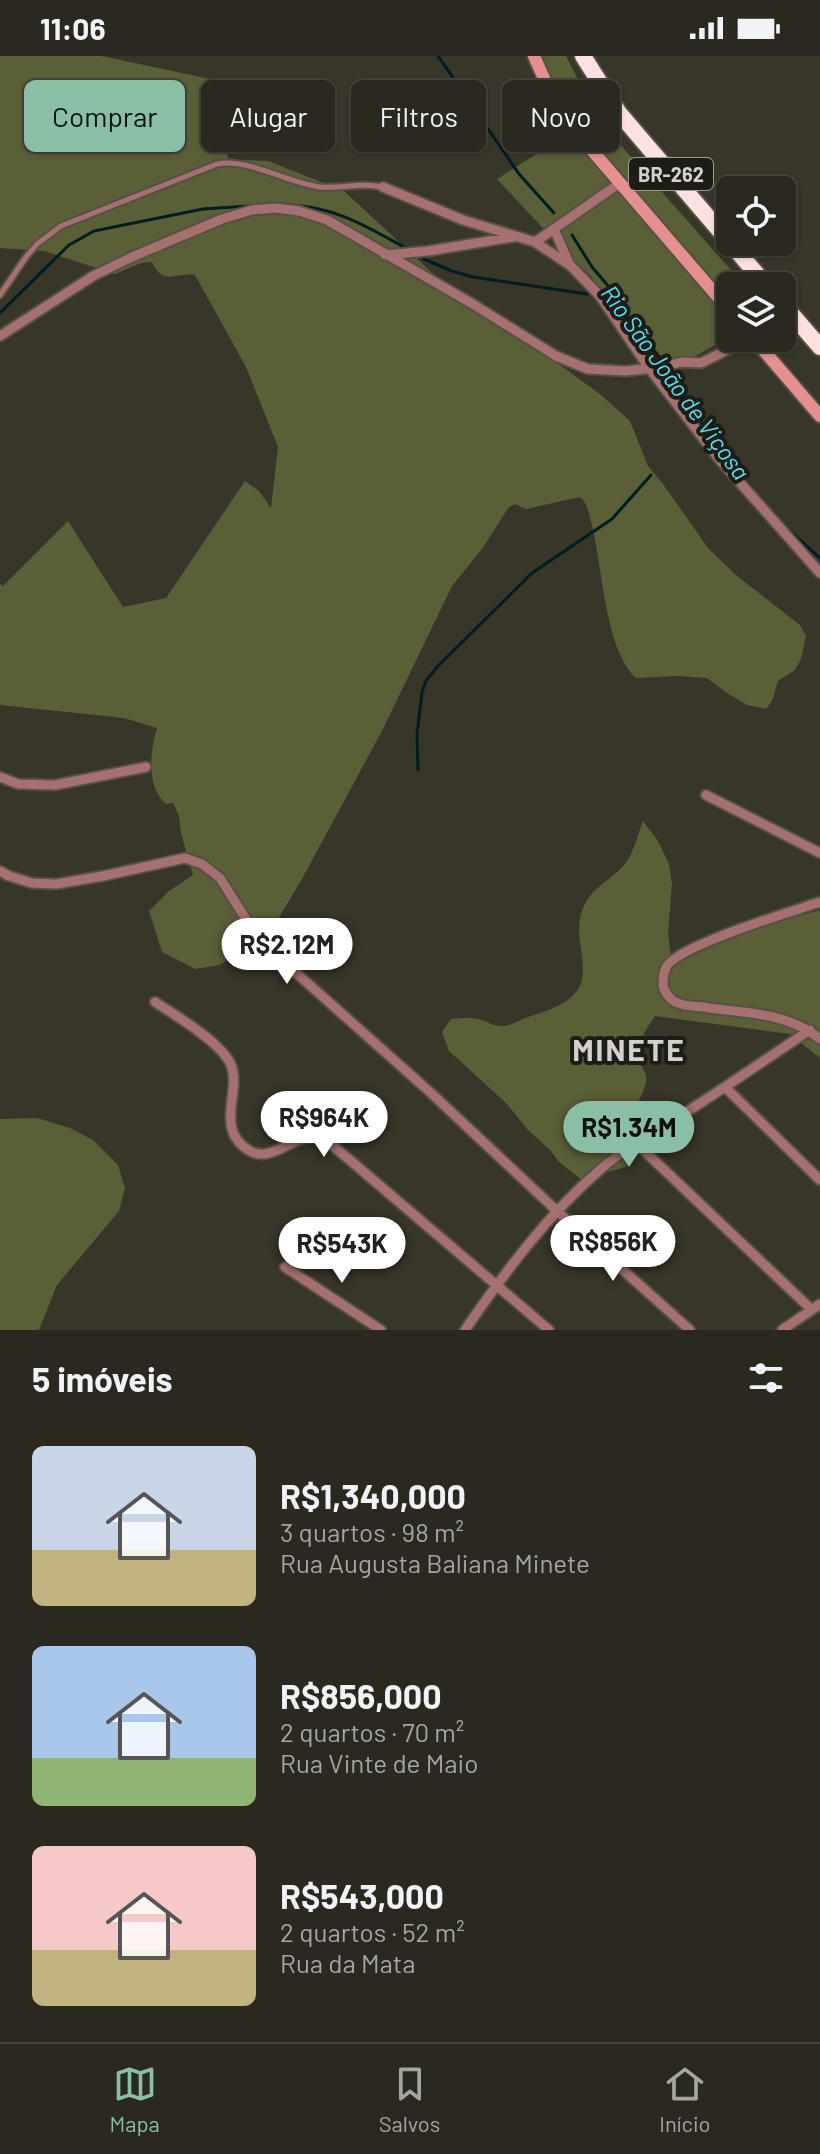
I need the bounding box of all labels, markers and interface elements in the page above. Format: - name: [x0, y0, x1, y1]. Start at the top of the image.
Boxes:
- text: 11:06: [40, 10, 106, 46]
- chip: Comprar: [24, 80, 185, 152]
- chip: Alugar: [201, 80, 335, 152]
- chip: Filtros: [351, 80, 486, 152]
- chip: Novo: [502, 80, 620, 152]
- road number: BR-262: [629, 158, 713, 190]
- map controls: [716, 176, 796, 352]
- button: locate: [716, 176, 796, 256]
- button: layers: [716, 272, 796, 352]
- water label: Rio São João de Viçosa: [596, 279, 756, 485]
- pin: R$2.12M: [213, 918, 361, 986]
- text: R$2.12M: [240, 928, 334, 959]
- district label: MINETE: [572, 1031, 686, 1067]
- pin: R$964K: [259, 1091, 389, 1159]
- text: R$964K: [279, 1101, 369, 1132]
- pin: R$1.34M: [555, 1101, 703, 1169]
- text: R$1.34M: [581, 1111, 677, 1142]
- pin: R$856K: [548, 1215, 678, 1283]
- pin: R$543K: [277, 1217, 407, 1285]
- text: R$856K: [568, 1225, 658, 1256]
- text: R$543K: [297, 1227, 387, 1258]
- icon: filters: [744, 1356, 788, 1400]
- text: 5 imóveis: [32, 1358, 173, 1399]
- text: R$1,340,000: [280, 1475, 466, 1516]
- icon: home: [96, 1478, 192, 1574]
- text: 3 quartos · 98 m²: [280, 1516, 464, 1547]
- text: Rua Augusta Baliana Minete: [280, 1547, 590, 1578]
- text: R$856,000: [280, 1675, 442, 1716]
- icon: home: [96, 1678, 192, 1774]
- text: 2 quartos · 70 m²: [280, 1716, 464, 1747]
- text: Rua Vinte de Maio: [280, 1747, 478, 1778]
- text: R$543,000: [280, 1875, 444, 1916]
- icon: home: [96, 1878, 192, 1974]
- text: 2 quartos · 52 m²: [280, 1916, 465, 1947]
- text: Rua da Mata: [280, 1947, 416, 1978]
- tab: Mapa: [109, 2062, 160, 2136]
- tab: Salvos: [379, 2062, 440, 2136]
- tab: Início: [659, 2062, 711, 2136]

